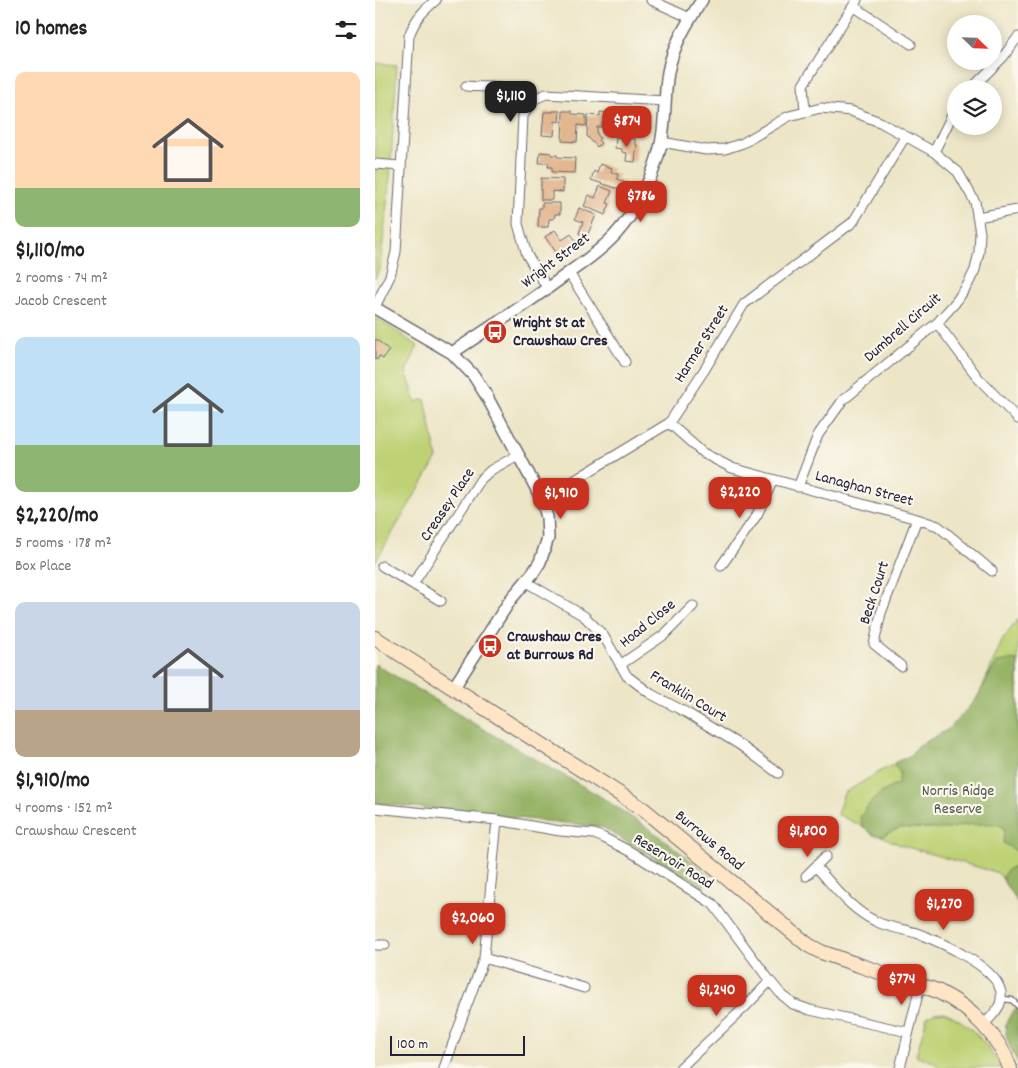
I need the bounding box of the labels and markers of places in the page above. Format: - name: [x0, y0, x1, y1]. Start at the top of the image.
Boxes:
- pin: $1,110: [470, 80, 552, 123]
- pin: $874: [597, 106, 657, 148]
- pin: $786: [611, 180, 671, 223]
- place label: Wright St at Crawshaw Cres: [513, 312, 608, 353]
- bus stop icon: Wright St at Crawshaw Cres: [482, 319, 508, 345]
- pin: $2,220: [699, 476, 781, 519]
- pin: $1,910: [520, 478, 602, 520]
- place label: Crawshaw Cres at Burrows Rd: [507, 626, 602, 667]
- bus stop icon: Crawshaw Cres at Burrows Rd: [477, 633, 503, 659]
- pin: $1,800: [767, 816, 849, 858]
- pin: $1,270: [903, 888, 985, 931]
- pin: $2,060: [432, 902, 514, 945]
- pin: $774: [872, 964, 932, 1006]
- pin: $1,240: [676, 974, 758, 1017]

